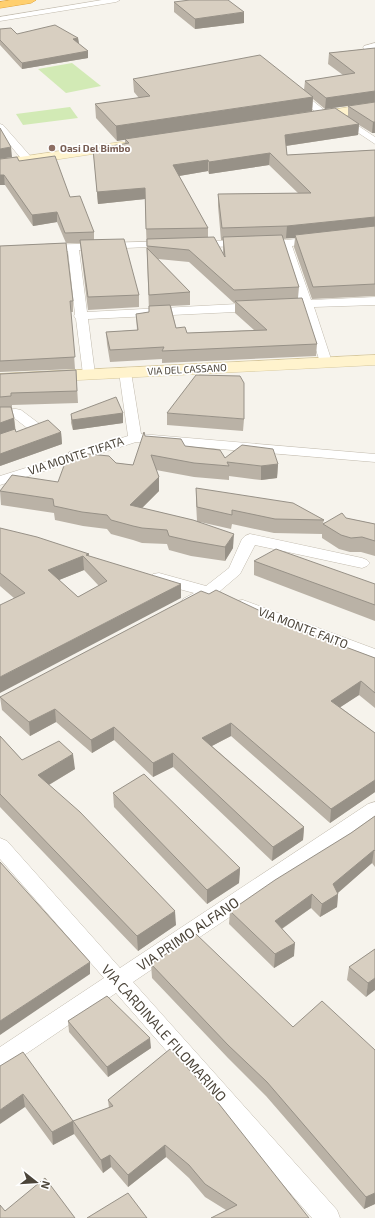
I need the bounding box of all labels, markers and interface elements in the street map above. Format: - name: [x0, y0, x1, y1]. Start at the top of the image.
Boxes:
- place label: Oasi Del Bimbo: [60, 142, 130, 154]
- marker: Oasi Del Bimbo: [47, 143, 57, 153]
- street label: VIA DEL CASSANO: [147, 361, 227, 377]
- street label: VIA MONTE TIFATA: [26, 433, 126, 477]
- street label: VIA MONTE FAITO: [257, 604, 350, 651]
- street label: VIA PRIMO ALFANO: [133, 893, 242, 974]
- street label: VIA CARDINALE FILOMARINO: [98, 961, 231, 1105]
- north arrow: [16, 1162, 56, 1202]
- text: N: [39, 1179, 53, 1191]

